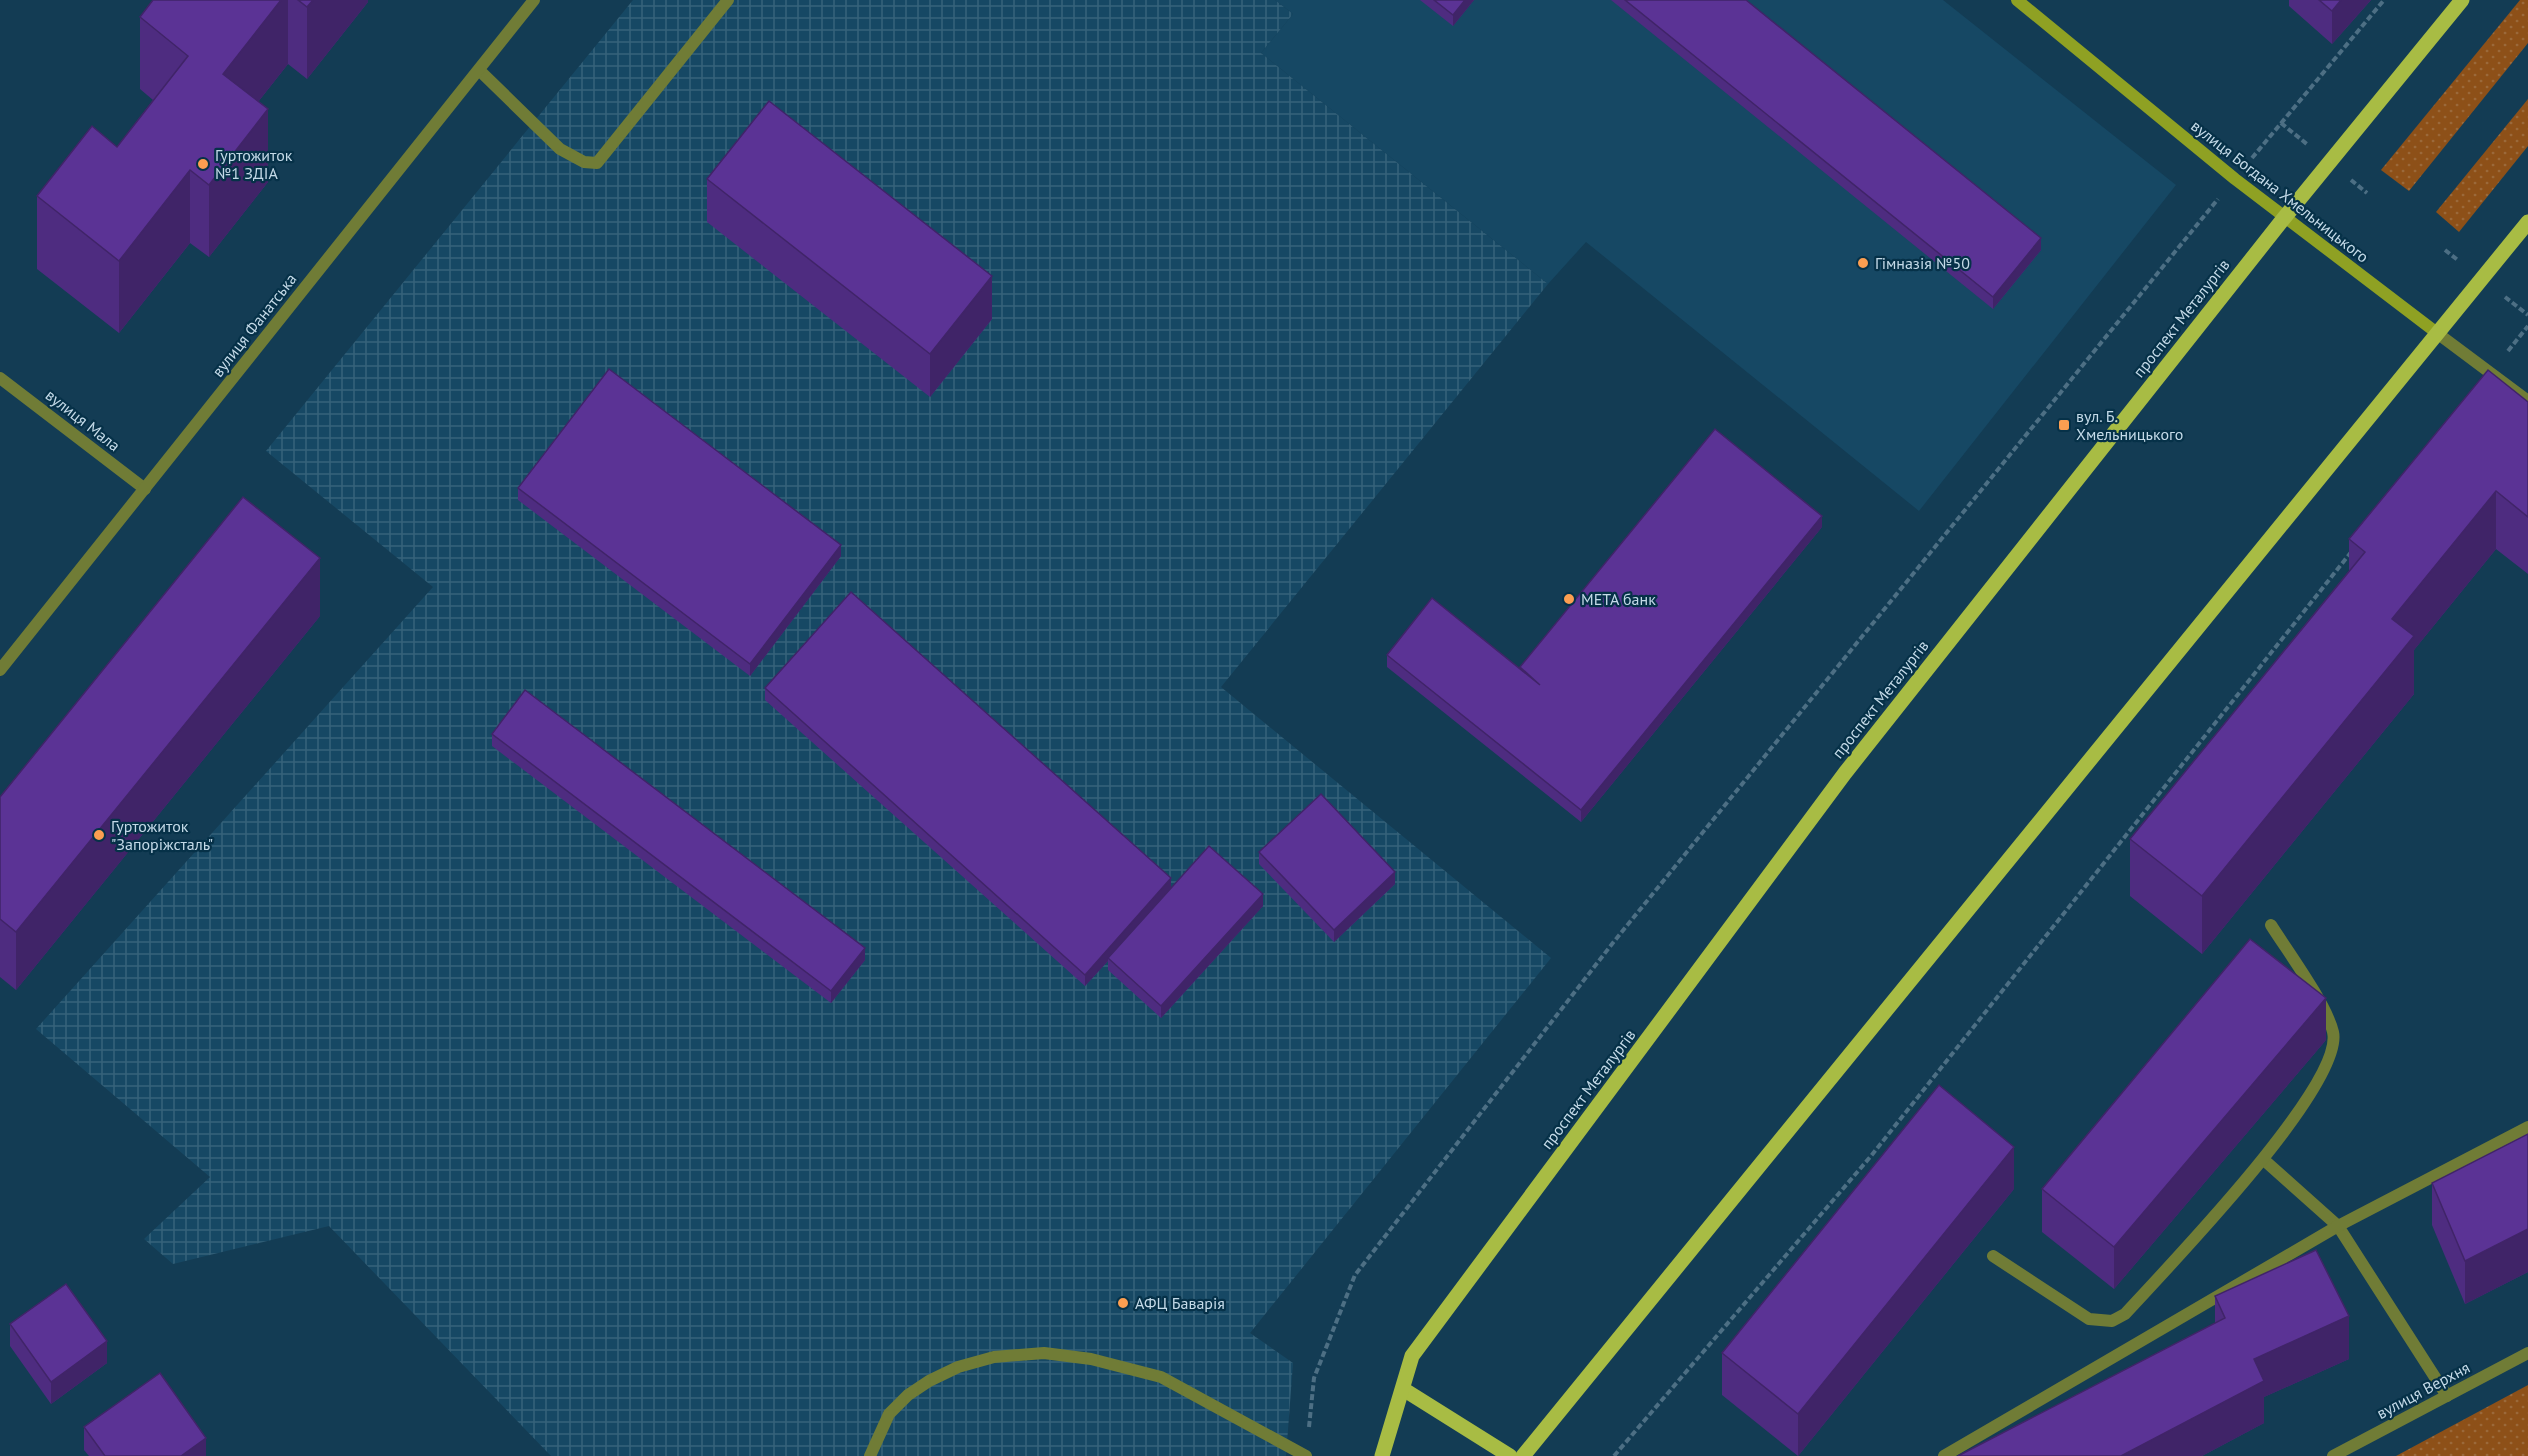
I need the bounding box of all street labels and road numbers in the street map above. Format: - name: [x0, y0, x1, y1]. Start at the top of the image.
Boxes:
- street label: вулиця Богдана Хмельницького: [2187, 115, 2373, 267]
- street label: проспект Металургів: [2129, 255, 2233, 381]
- street label: вулиця Фанатська: [207, 269, 301, 381]
- street label: вулиця Мала: [42, 385, 124, 455]
- street label: проспект Металургів: [1828, 636, 1932, 762]
- street label: проспект Металургів: [1536, 1025, 1640, 1153]
- street label: вулиця Верхня: [2373, 1357, 2473, 1423]

